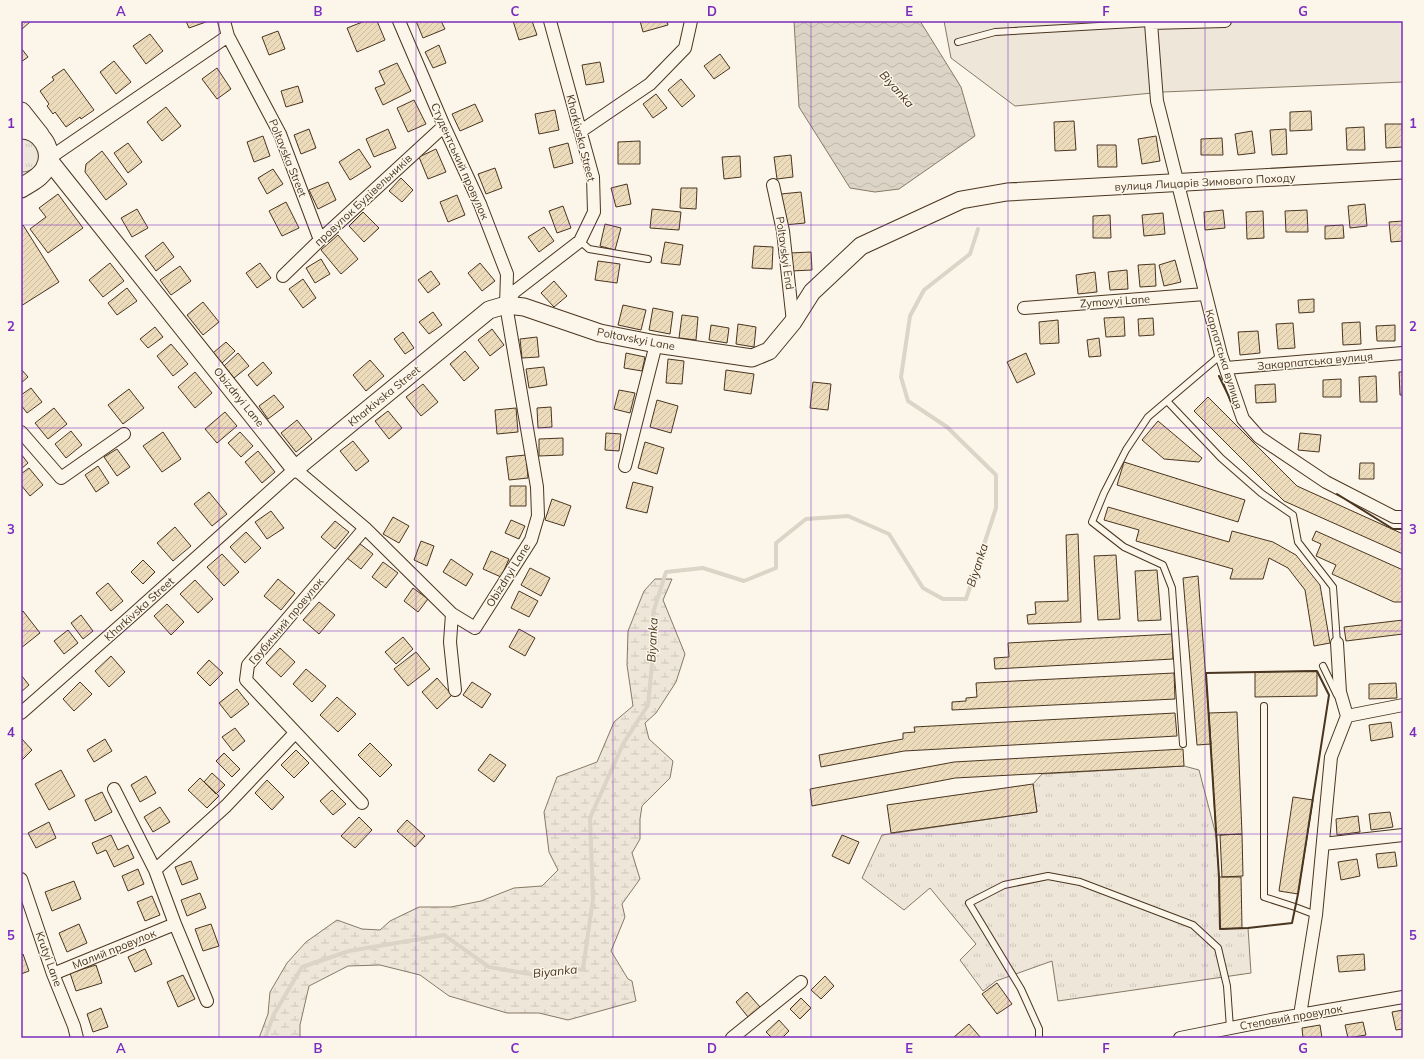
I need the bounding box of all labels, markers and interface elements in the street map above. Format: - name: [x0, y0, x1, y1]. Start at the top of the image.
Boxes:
- text: A: [116, 3, 126, 19]
- text: B: [314, 3, 323, 19]
- text: C: [511, 3, 520, 19]
- text: D: [707, 3, 717, 19]
- text: E: [905, 3, 913, 19]
- text: F: [1102, 3, 1110, 19]
- text: G: [1298, 3, 1308, 19]
- water label: Biyanka: [876, 67, 918, 111]
- street label: Kharkivska Street: [563, 93, 599, 183]
- street label: Студентський провулок: [428, 100, 492, 222]
- text: 1: [7, 115, 15, 131]
- text: 1: [1409, 115, 1417, 131]
- street label: Poltavska Street: [266, 117, 310, 199]
- street label: провулок Будівельників: [311, 151, 415, 249]
- street label: вулиця Лицарів Зимового Походу: [1114, 170, 1296, 194]
- street label: Poltavskyi End: [773, 216, 797, 290]
- street label: Zymovyi Lane: [1079, 292, 1151, 310]
- street label: Карпатська вулиця: [1202, 307, 1246, 411]
- text: 2: [7, 318, 15, 334]
- text: 2: [1409, 318, 1417, 334]
- street label: Poltavskyi Lane: [596, 325, 676, 353]
- street label: Закарпатська вулиця: [1257, 349, 1373, 373]
- street label: Kharkivska Street: [345, 362, 423, 429]
- street label: Obizdnyi Lane: [211, 364, 267, 430]
- text: 3: [7, 521, 15, 537]
- text: 3: [1409, 521, 1417, 537]
- street label: Obizdnyi Lane: [483, 540, 533, 610]
- water label: Biyanka: [963, 541, 991, 589]
- street label: Kharkivska Street: [101, 574, 177, 644]
- street label: Гаубичний провулок: [246, 575, 326, 667]
- water label: Biyanka: [643, 617, 661, 663]
- text: 4: [7, 724, 15, 740]
- text: 4: [1409, 724, 1417, 740]
- street label: Малий провулок: [70, 926, 158, 972]
- text: 5: [7, 927, 15, 943]
- text: 5: [1409, 927, 1417, 943]
- street label: Krutyi Lane: [33, 930, 65, 988]
- water label: Biyanka: [532, 961, 578, 981]
- street label: Степовий провулок: [1239, 1001, 1343, 1033]
- text: A: [116, 1040, 126, 1056]
- text: B: [314, 1040, 323, 1056]
- text: C: [511, 1040, 520, 1056]
- text: D: [707, 1040, 717, 1056]
- text: E: [905, 1040, 913, 1056]
- text: F: [1102, 1040, 1110, 1056]
- text: G: [1298, 1040, 1308, 1056]

